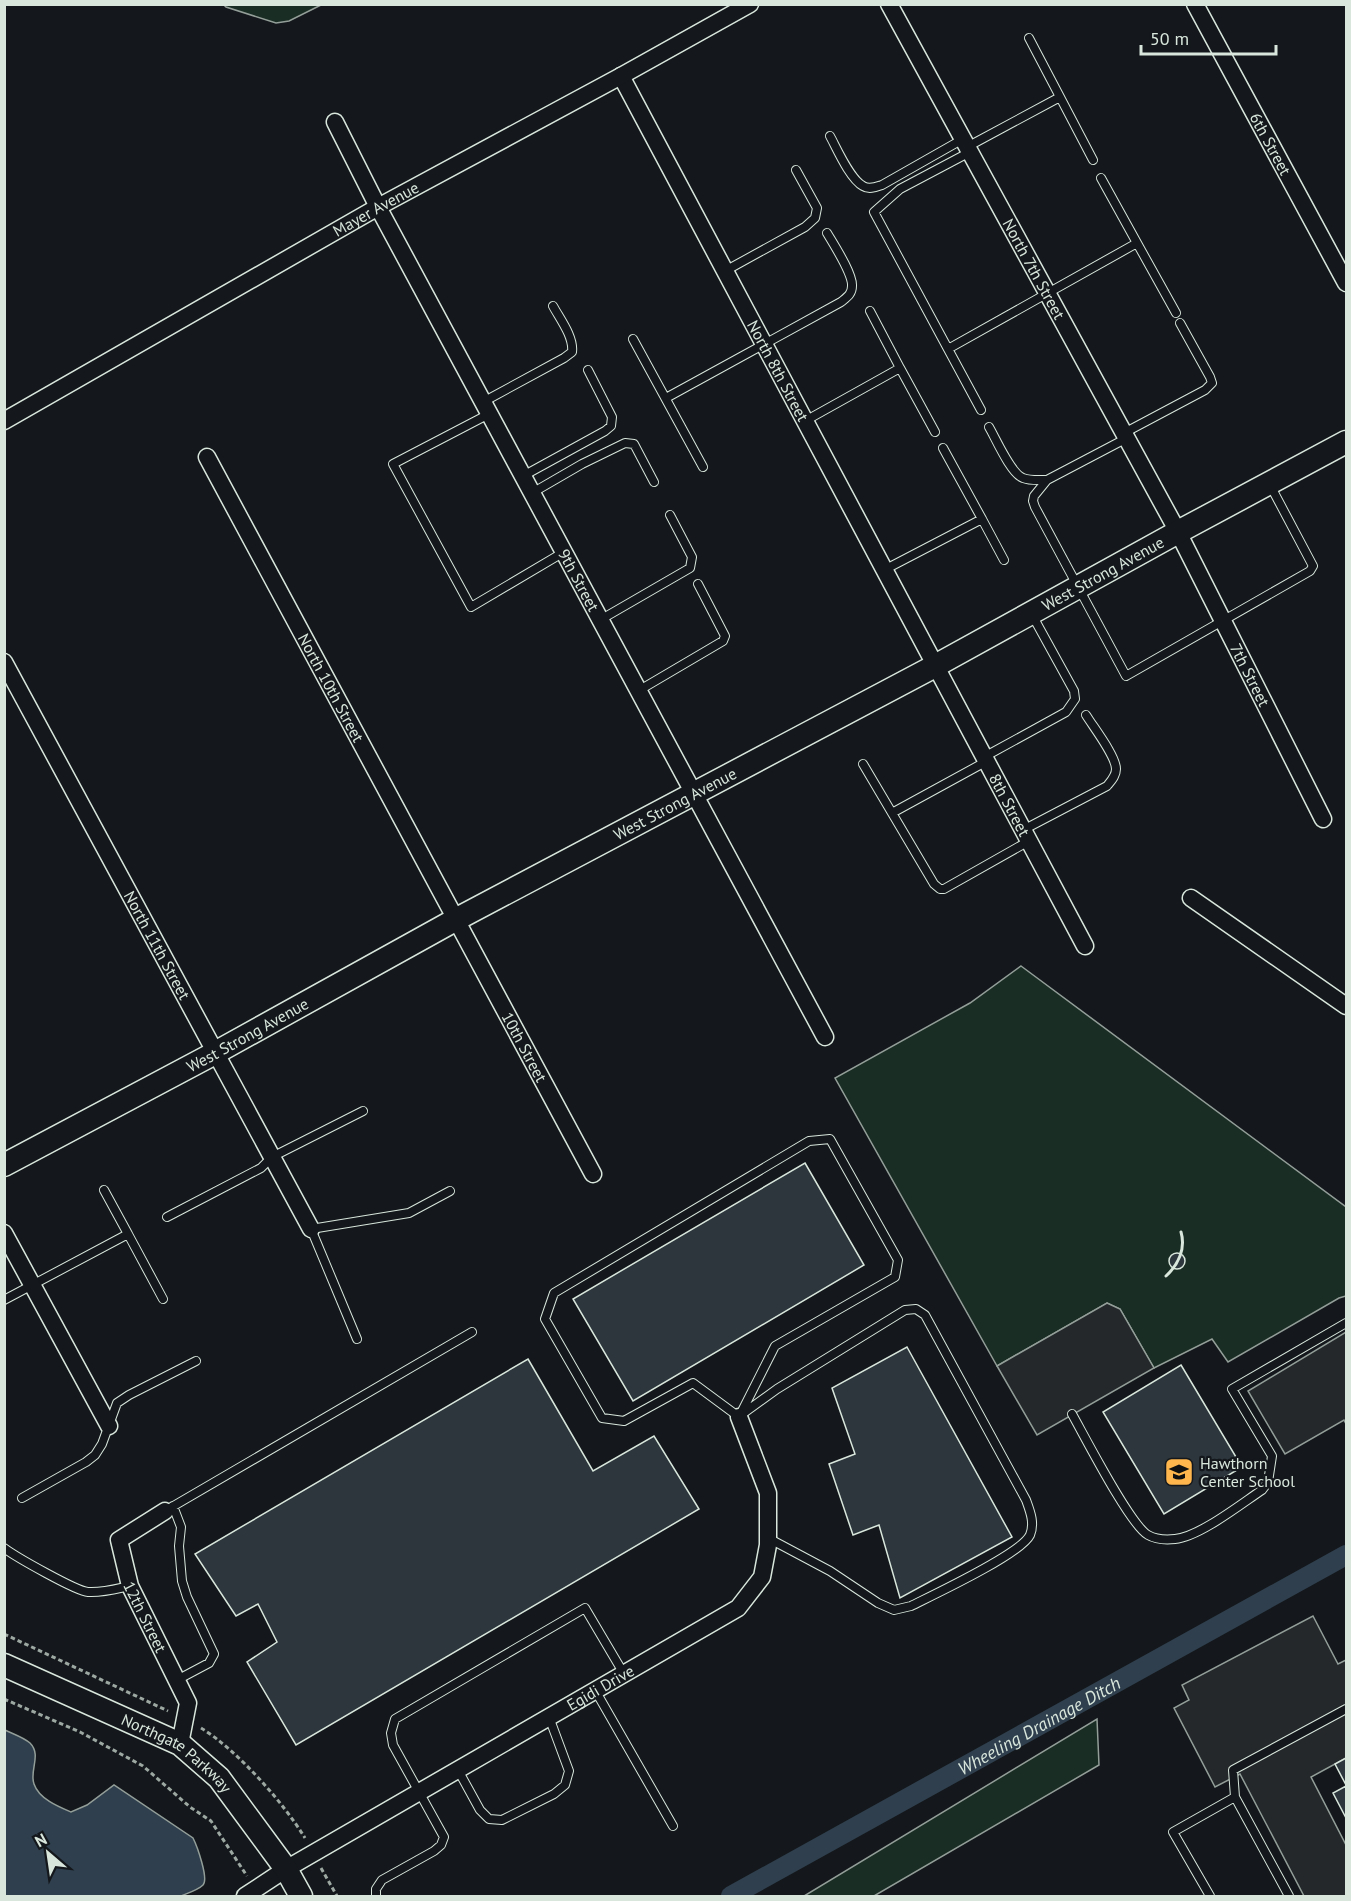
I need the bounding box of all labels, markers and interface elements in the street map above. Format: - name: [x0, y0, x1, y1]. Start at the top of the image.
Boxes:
- scale bar: [1141, 18, 1276, 56]
- text: 50 m: [1150, 27, 1189, 50]
- street label: 6th Street: [1246, 109, 1296, 179]
- street label: Mayer Avenue: [329, 177, 422, 241]
- street label: North 7th Street: [998, 215, 1070, 323]
- street label: North 8th Street: [743, 317, 814, 425]
- street label: West Strong Avenue: [1038, 532, 1167, 615]
- street label: 9th Street: [554, 545, 604, 615]
- street label: North 10th Street: [294, 630, 369, 746]
- street label: 7th Street: [1226, 640, 1275, 710]
- street label: West Strong Avenue: [610, 763, 740, 844]
- street label: 8th Street: [985, 770, 1035, 840]
- street label: North 11th Street: [120, 887, 195, 1003]
- street label: West Strong Avenue: [183, 993, 312, 1076]
- street label: 10th Street: [498, 1008, 552, 1086]
- place label: Hawthorn Center School: [1200, 1453, 1295, 1491]
- school or university icon: Hawthorn Center School: [1163, 1456, 1195, 1488]
- street label: 12th Street: [119, 1578, 172, 1656]
- street label: Egidi Drive: [563, 1660, 638, 1715]
- water label: Wheeling Drainage Ditch: [953, 1671, 1124, 1780]
- street label: Northgate Parkway: [118, 1709, 237, 1797]
- north arrow: [18, 1823, 78, 1883]
- text: N: [31, 1829, 50, 1851]

